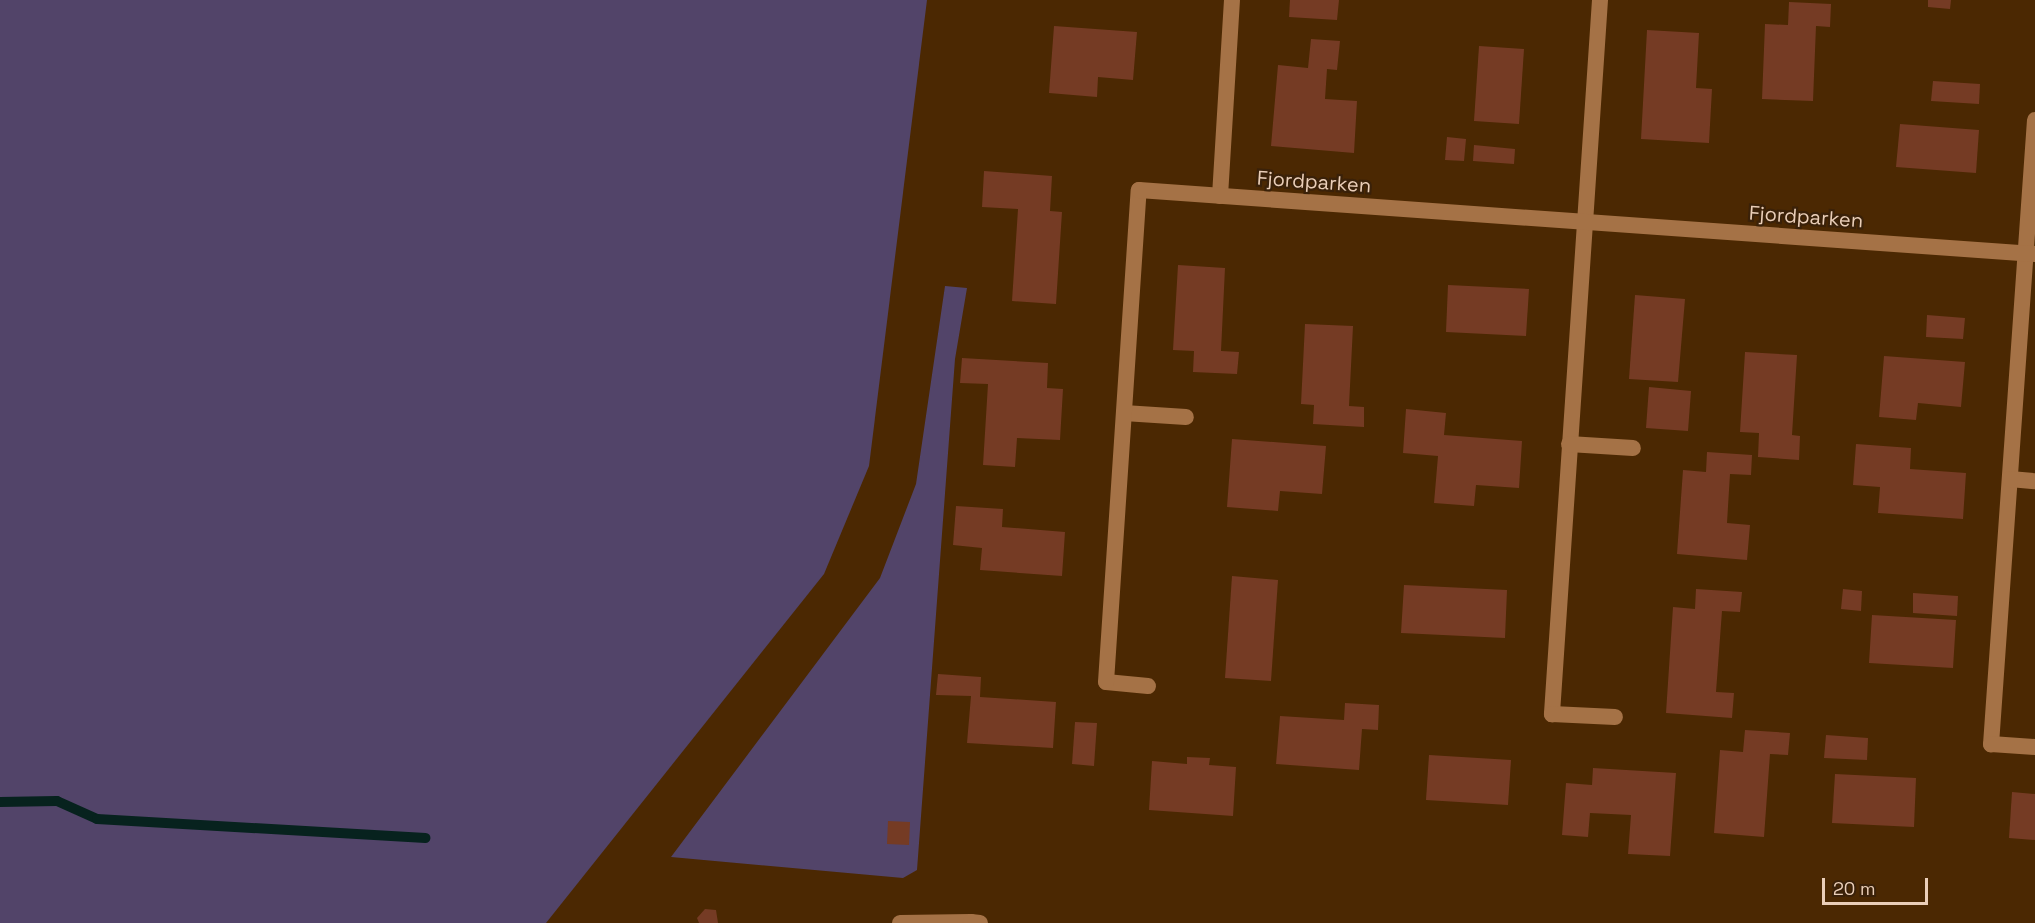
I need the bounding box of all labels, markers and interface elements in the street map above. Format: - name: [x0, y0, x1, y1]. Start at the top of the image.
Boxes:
- street label: Fjordparken: [1256, 166, 1372, 198]
- street label: Fjordparken: [1748, 201, 1864, 233]
- scale bar: [1825, 866, 1932, 904]
- text: 20 m: [1833, 877, 1876, 900]

